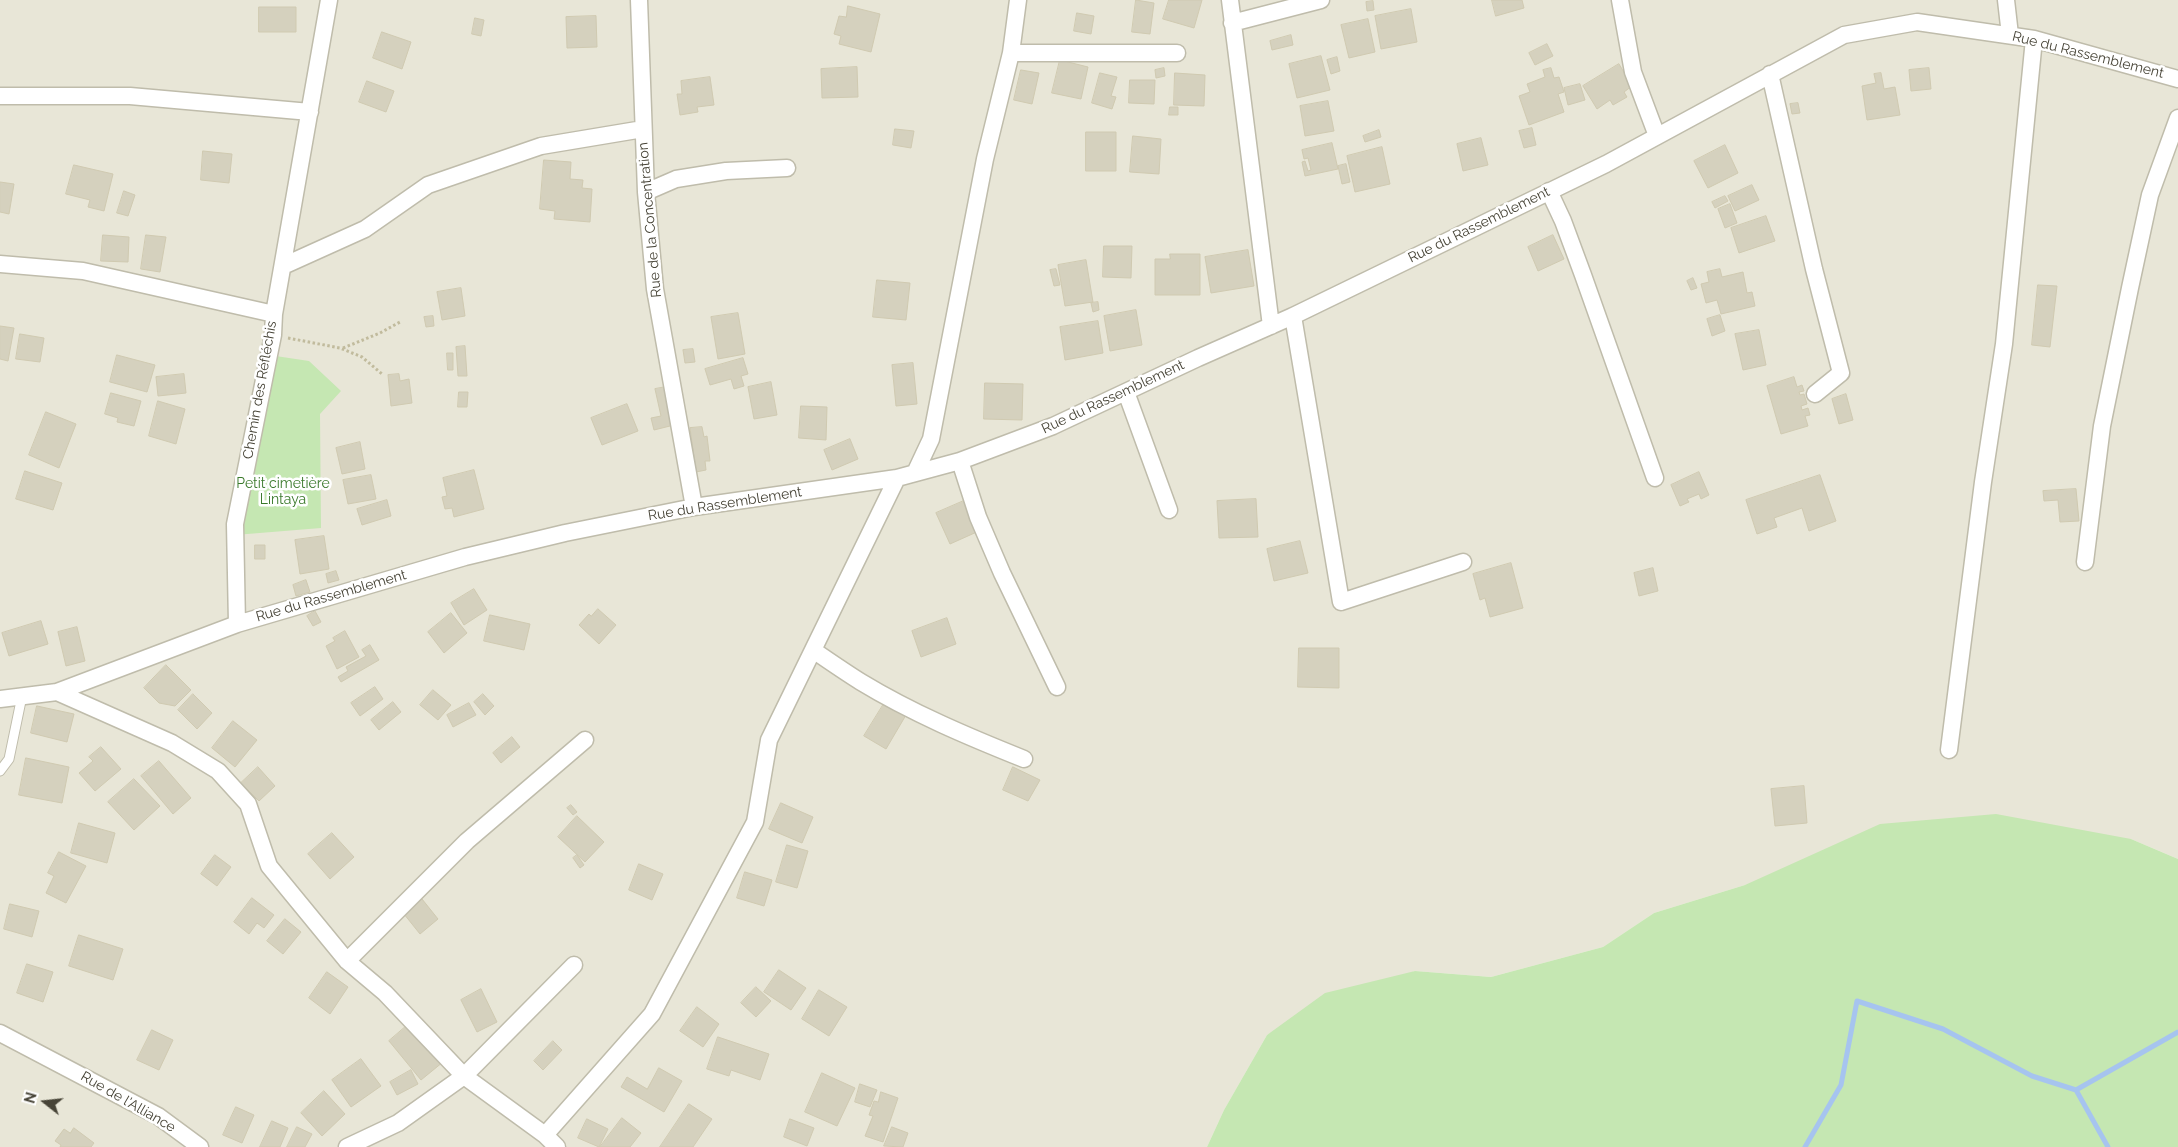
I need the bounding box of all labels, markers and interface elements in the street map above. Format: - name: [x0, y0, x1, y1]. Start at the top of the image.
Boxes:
- street label: Rue du Rassemblement: [2011, 28, 2165, 82]
- street label: Rue de la Concentration: [635, 142, 665, 298]
- street label: Rue du Rassemblement: [1405, 183, 1553, 267]
- street label: Chemin des Réfléchis: [240, 320, 280, 460]
- street label: Rue du Rassemblement: [1039, 357, 1187, 437]
- park label: Petit cimetière Lintaya: [236, 476, 330, 508]
- street label: Rue du Rassemblement: [647, 484, 803, 524]
- street label: Rue du Rassemblement: [254, 566, 408, 626]
- street label: Rue de l'Alliance: [78, 1068, 178, 1136]
- north arrow: [20, 1077, 70, 1127]
- text: N: [21, 1091, 40, 1105]

